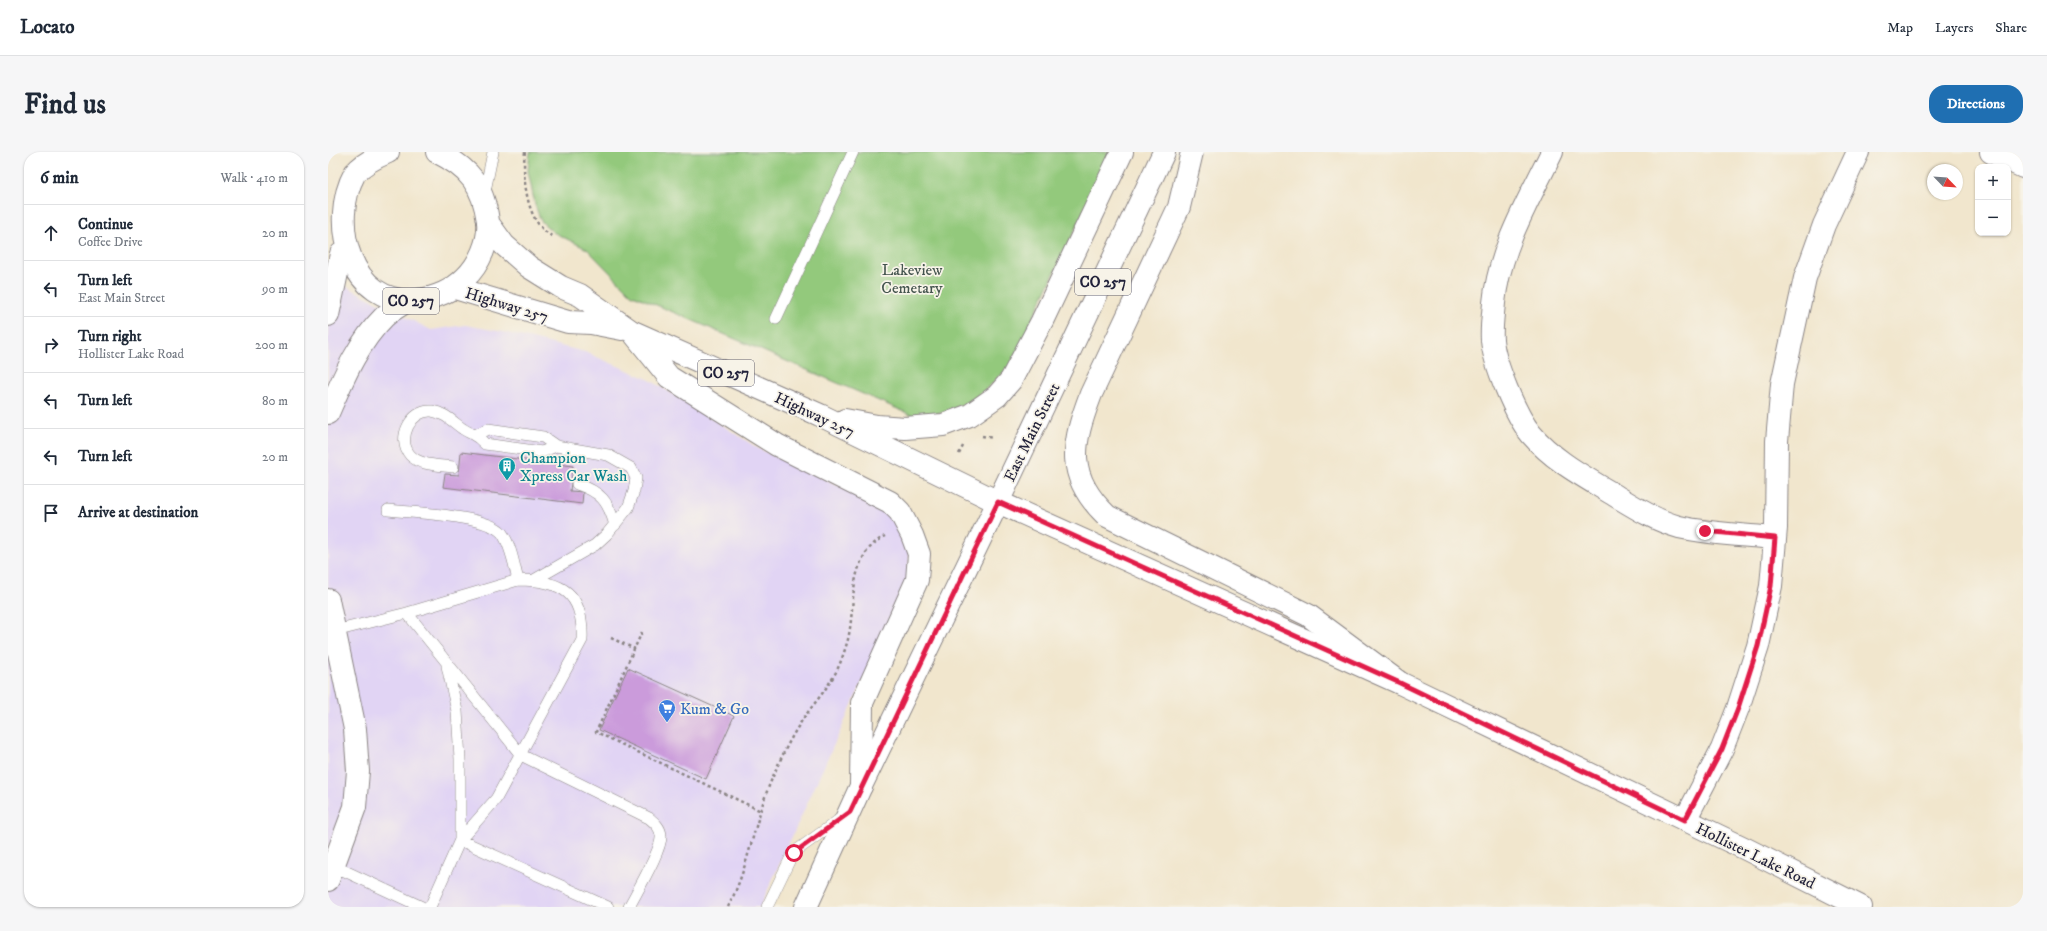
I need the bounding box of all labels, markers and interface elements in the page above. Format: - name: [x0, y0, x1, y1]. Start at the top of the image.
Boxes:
- text: Locato: [20, 16, 75, 39]
- text: Map: [1887, 19, 1913, 37]
- text: Layers: [1935, 19, 1973, 37]
- text: Share: [1995, 19, 2027, 37]
- button: Directions: [1929, 85, 2023, 123]
- text: Find us: [24, 87, 106, 122]
- north arrow: [1927, 164, 1963, 200]
- map controls: [1975, 164, 2011, 236]
- button: +: [1975, 164, 2011, 200]
- text: 6 min: [40, 167, 79, 189]
- text: Walk · 410 m: [221, 170, 288, 186]
- button: −: [1975, 200, 2011, 236]
- text: Continue: [78, 215, 133, 234]
- icon: ahead: [40, 222, 62, 244]
- text: 20 m: [262, 225, 288, 241]
- text: Coffee Drive: [78, 234, 143, 250]
- park label: Lakeview Cemetary: [881, 260, 943, 298]
- road number: CO 257: [1075, 269, 1131, 295]
- text: Turn left: [78, 271, 132, 290]
- icon: left: [40, 278, 62, 300]
- text: 90 m: [262, 281, 288, 297]
- street label: Highway 257: [463, 283, 551, 327]
- road number: CO 257: [383, 288, 439, 314]
- text: East Main Street: [78, 290, 165, 306]
- text: Turn right: [78, 327, 141, 346]
- icon: right: [40, 334, 62, 356]
- text: 200 m: [255, 337, 288, 353]
- text: Hollister Lake Road: [78, 346, 184, 362]
- road number: CO 257: [698, 360, 754, 386]
- street label: East Main Street: [999, 380, 1064, 485]
- street label: Highway 257: [772, 388, 858, 442]
- icon: left: [40, 390, 62, 412]
- text: Turn left: [78, 391, 132, 410]
- text: 80 m: [262, 393, 288, 409]
- icon: left: [40, 446, 62, 468]
- text: Turn left: [78, 447, 132, 466]
- place label: Champion Xpress Car Wash: [520, 448, 628, 486]
- text: 20 m: [262, 449, 288, 465]
- building icon: Champion Xpress Car Wash: [497, 456, 517, 481]
- icon: arrive: [40, 502, 62, 524]
- text: Arrive at destination: [78, 503, 198, 522]
- route end: [1696, 522, 1714, 540]
- supermarket icon: Kum & Go: [657, 698, 677, 723]
- place label: Kum & Go: [680, 699, 749, 719]
- street label: Hollister Lake Road: [1693, 818, 1819, 893]
- route start: [785, 844, 803, 862]

